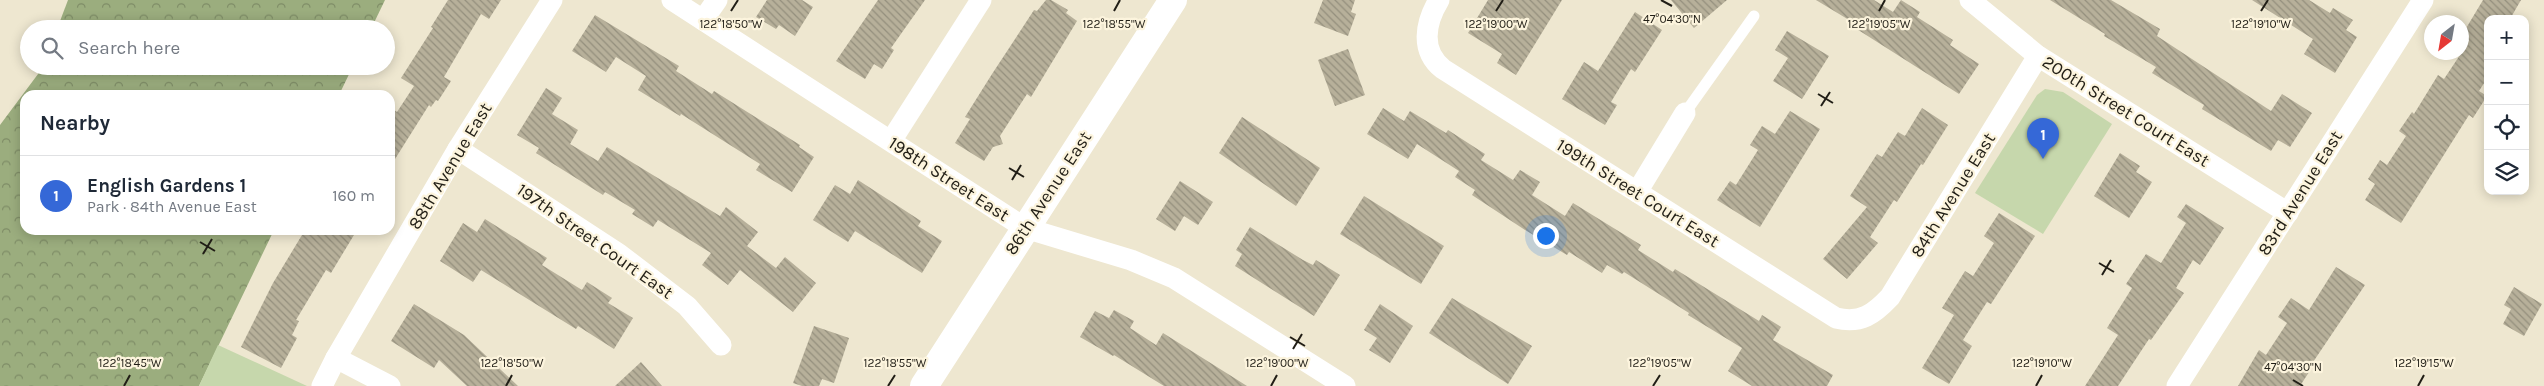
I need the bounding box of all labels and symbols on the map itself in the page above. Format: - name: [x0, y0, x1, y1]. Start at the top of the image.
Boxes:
- text: 47°04'30"N: [1643, 12, 1701, 26]
- north arrow: [2424, 15, 2469, 60]
- text: 122°18'50"W: [699, 17, 763, 31]
- text: 122°18'55"W: [1083, 17, 1146, 31]
- text: 122°19'00"W: [1464, 17, 1528, 31]
- text: 122°19'05"W: [1848, 17, 1911, 31]
- text: 122°19'10"W: [2231, 17, 2291, 31]
- street label: 200th Street Court East: [2038, 51, 2214, 172]
- street label: 88th Avenue East: [404, 99, 497, 233]
- pin: 1: [2027, 118, 2059, 159]
- street label: 83rd Avenue East: [2253, 126, 2347, 259]
- street label: 86th Avenue East: [1000, 127, 1096, 259]
- street label: 84th Avenue East: [1906, 128, 2000, 261]
- street label: 198th Street East: [885, 132, 1014, 226]
- street label: 199th Street Court East: [1552, 134, 1724, 252]
- street label: 197th Street Court East: [513, 179, 678, 303]
- your location: [1533, 223, 1559, 249]
- text: 122°18'45"W: [99, 356, 162, 370]
- text: 122°18'50"W: [480, 356, 544, 370]
- text: 122°18'55"W: [864, 356, 927, 370]
- text: 122°19'00"W: [1245, 356, 1309, 370]
- text: 122°19'05"W: [1629, 356, 1692, 370]
- text: 122°19'10"W: [2012, 356, 2072, 370]
- text: 122°19'15"W: [2394, 356, 2454, 370]
- text: 47°04'30"N: [2264, 360, 2322, 374]

